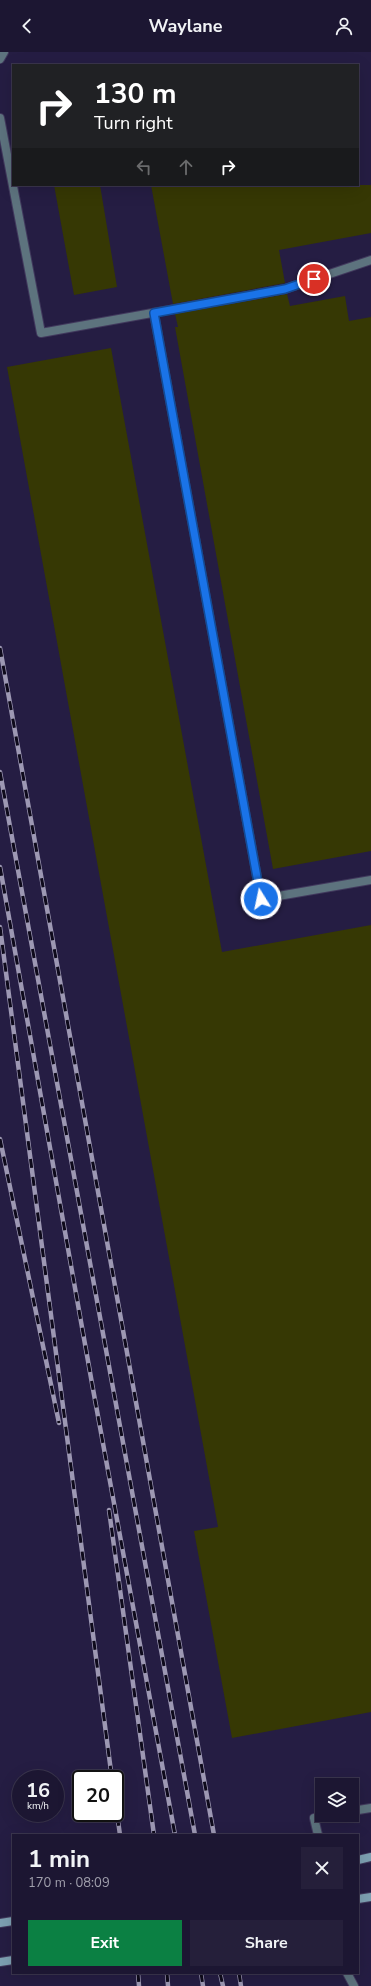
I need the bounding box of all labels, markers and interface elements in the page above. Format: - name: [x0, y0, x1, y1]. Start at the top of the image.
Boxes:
- text: Waylane: [148, 14, 223, 38]
- icon: back: [16, 15, 38, 37]
- icon: person: [333, 15, 355, 37]
- text: 130 m: [94, 75, 177, 113]
- icon: right: [28, 80, 80, 132]
- text: Turn right: [94, 111, 173, 135]
- icon: left: [133, 156, 155, 178]
- icon: ahead: [175, 156, 197, 178]
- icon: right: [217, 156, 239, 178]
- pin: [297, 262, 331, 296]
- icon: arrive: [303, 268, 325, 290]
- position arrow: [240, 878, 282, 920]
- speed limit sign: 20: [72, 1770, 124, 1822]
- text: 16: [26, 1777, 50, 1804]
- map controls: [315, 1778, 359, 1822]
- button: layers: [315, 1778, 359, 1822]
- text: km/h: [27, 1799, 49, 1813]
- text: 1 min: [28, 1843, 90, 1875]
- button: close: [301, 1847, 343, 1889]
- text: 170 m · 08:09: [28, 1874, 110, 1892]
- button: Exit: [28, 1920, 182, 1966]
- button: Share: [190, 1920, 343, 1966]

